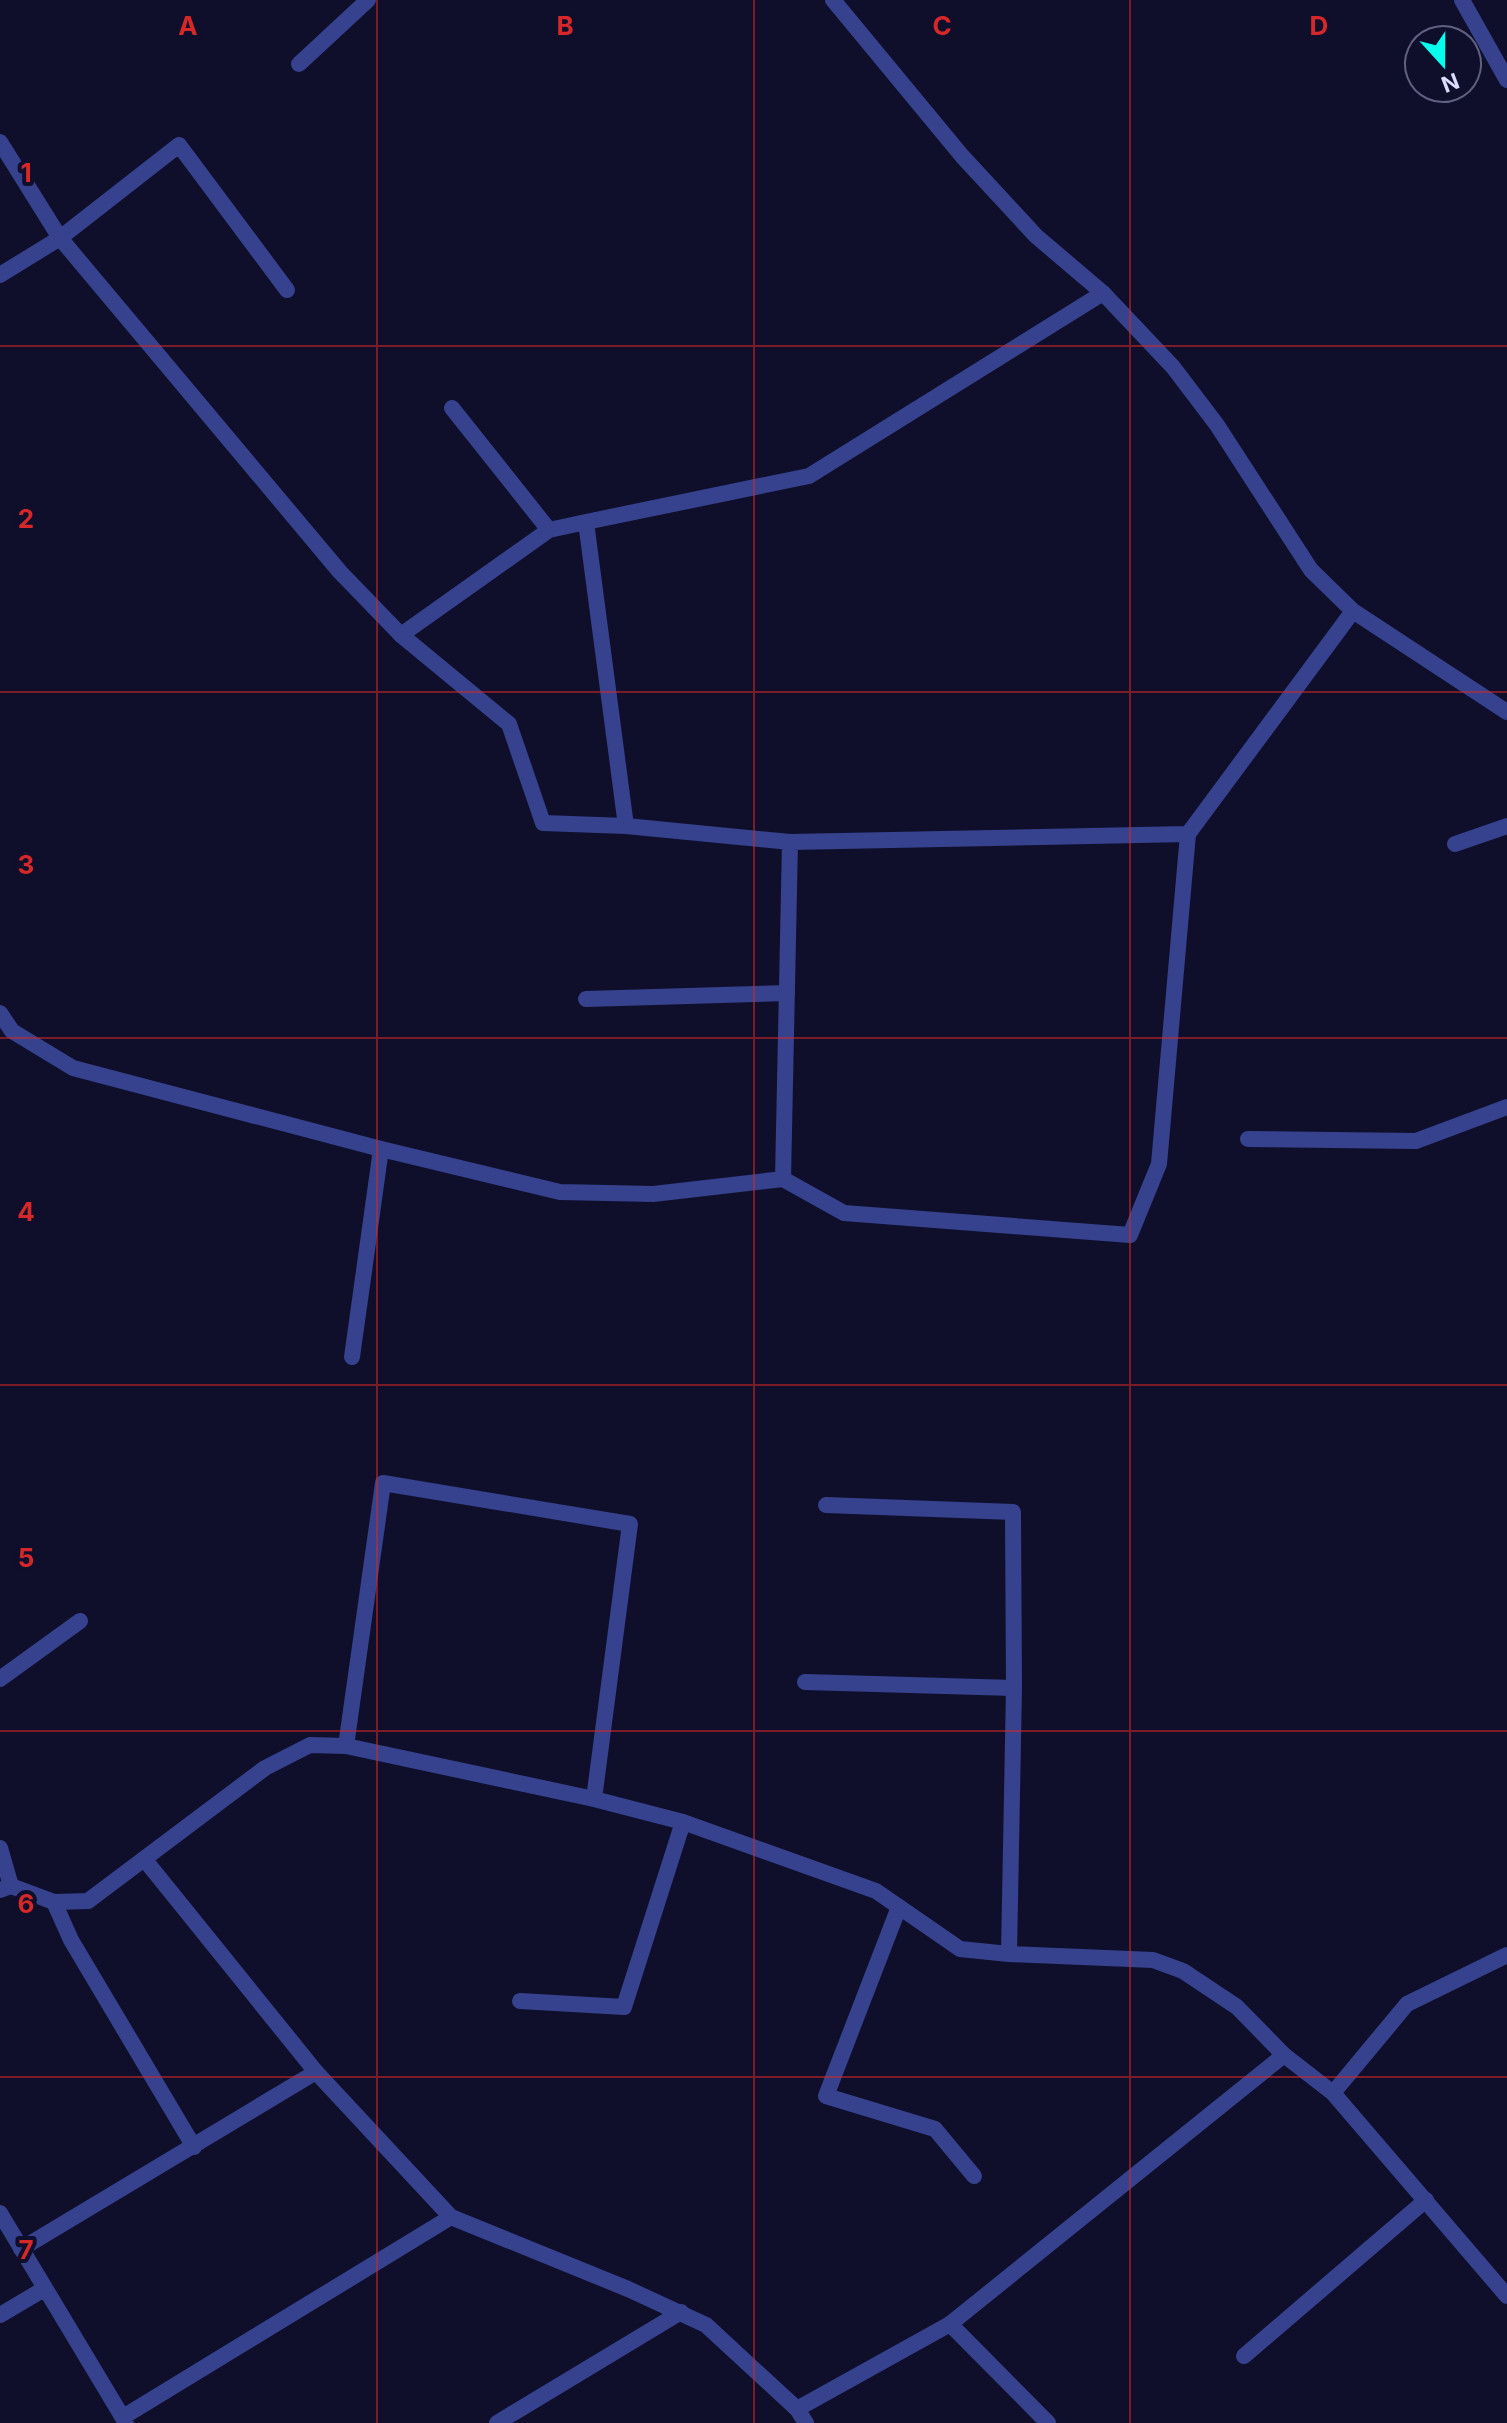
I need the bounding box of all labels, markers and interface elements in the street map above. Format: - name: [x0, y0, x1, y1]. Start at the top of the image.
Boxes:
- text: A: [178, 10, 198, 41]
- text: B: [556, 10, 574, 41]
- text: C: [932, 10, 952, 41]
- text: D: [1310, 10, 1328, 41]
- north arrow: [1403, 24, 1483, 104]
- text: N: [1438, 68, 1463, 98]
- text: 1: [20, 157, 32, 188]
- text: 2: [18, 503, 34, 534]
- text: 3: [18, 849, 34, 880]
- text: 4: [17, 1196, 35, 1227]
- text: 5: [18, 1542, 34, 1573]
- text: 6: [18, 1888, 34, 1919]
- text: 7: [18, 2234, 34, 2265]

